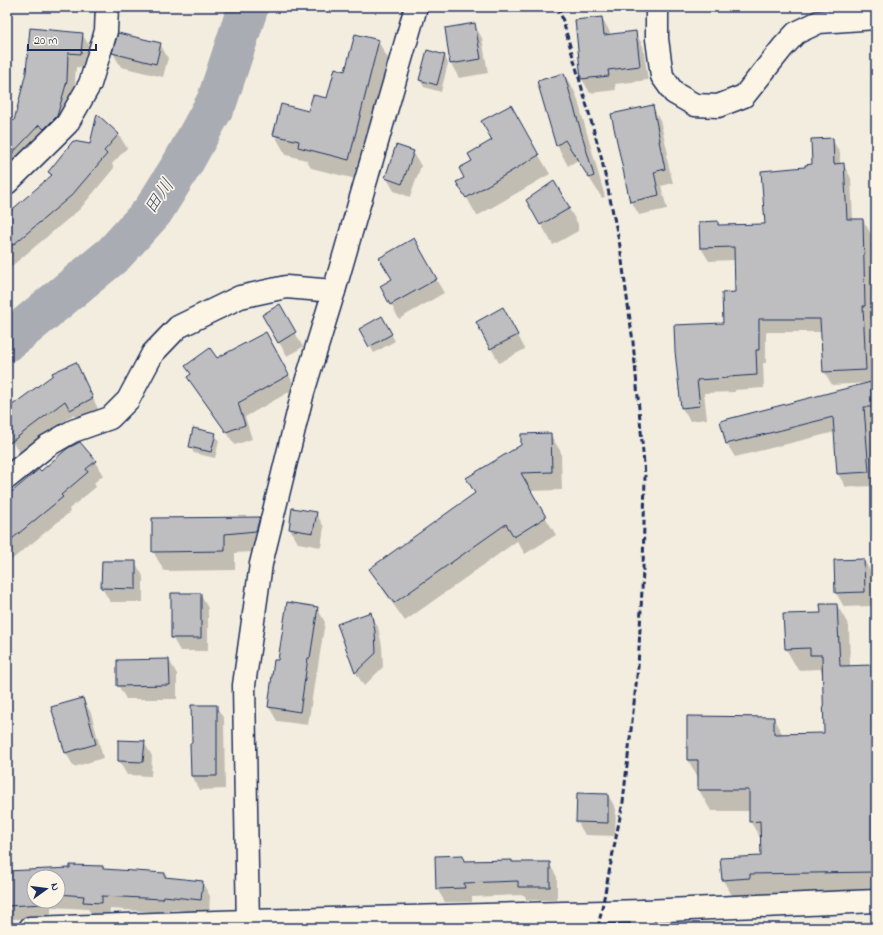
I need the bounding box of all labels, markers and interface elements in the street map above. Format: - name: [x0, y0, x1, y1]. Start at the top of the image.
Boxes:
- scale bar: [28, 26, 96, 52]
- text: 20 m: [34, 32, 57, 50]
- water label: 田川: [138, 174, 182, 220]
- north arrow: [26, 869, 66, 909]
- text: N: [46, 881, 63, 892]

